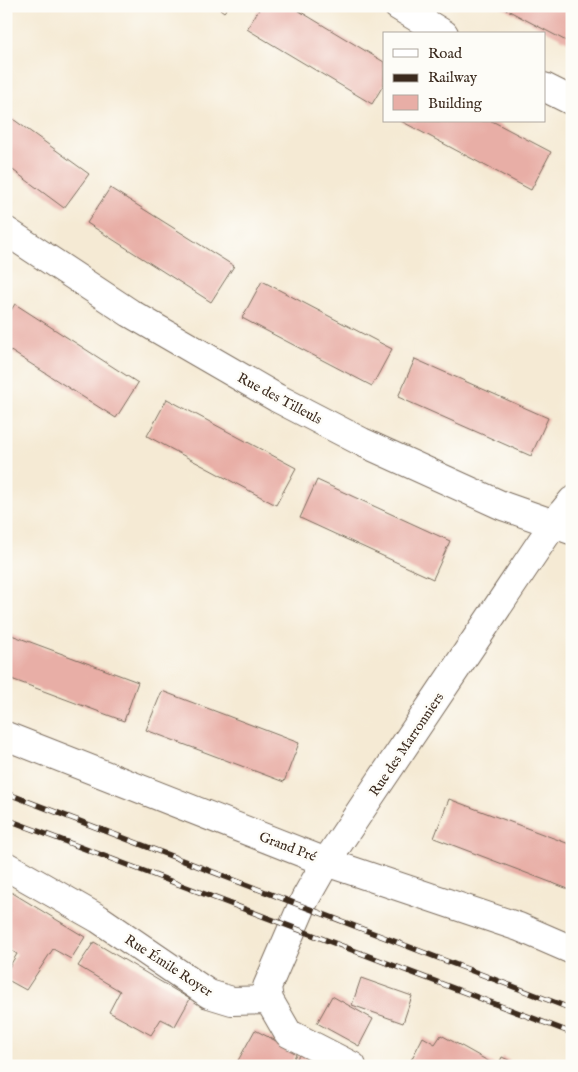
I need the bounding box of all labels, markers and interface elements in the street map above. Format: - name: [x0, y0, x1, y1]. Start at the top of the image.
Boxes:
- legend: [383, 32, 546, 122]
- text: Road: [428, 44, 463, 63]
- text: Railway: [428, 68, 478, 87]
- text: Building: [428, 94, 483, 113]
- street label: Rue des Tilleuls: [234, 369, 325, 429]
- street label: Rue des Marronniers: [365, 689, 448, 800]
- street label: Grand Pré: [256, 828, 319, 866]
- street label: Rue Émile Royer: [121, 930, 216, 1001]

